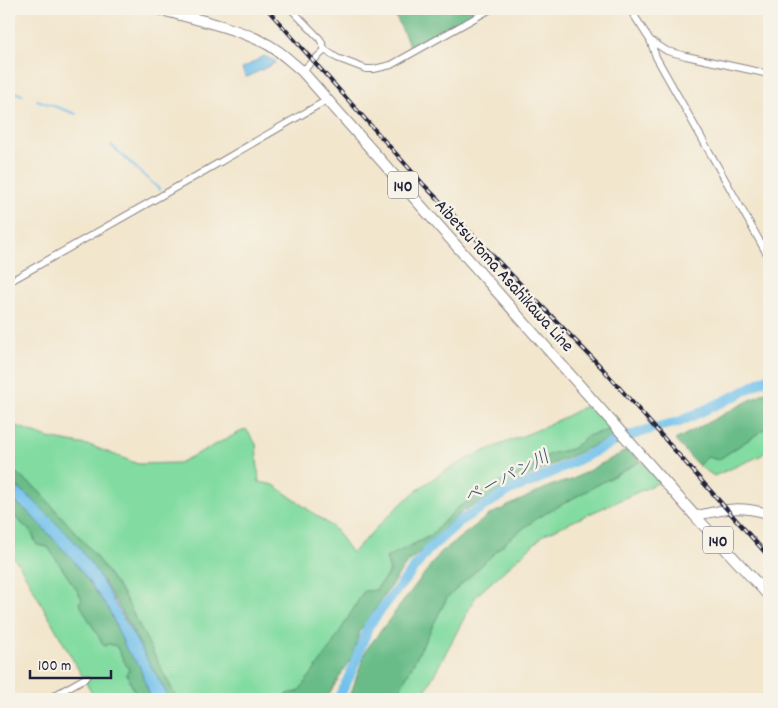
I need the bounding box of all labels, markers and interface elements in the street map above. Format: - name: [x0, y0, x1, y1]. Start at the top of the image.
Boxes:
- road number: 140: [388, 172, 418, 198]
- street label: Aibetsu Toma Asahikawa Line: [428, 195, 579, 359]
- water label: ペーパン川: [459, 445, 556, 513]
- road number: 140: [703, 526, 733, 554]
- scale bar: [30, 648, 111, 680]
- text: 100 m: [38, 656, 71, 678]

